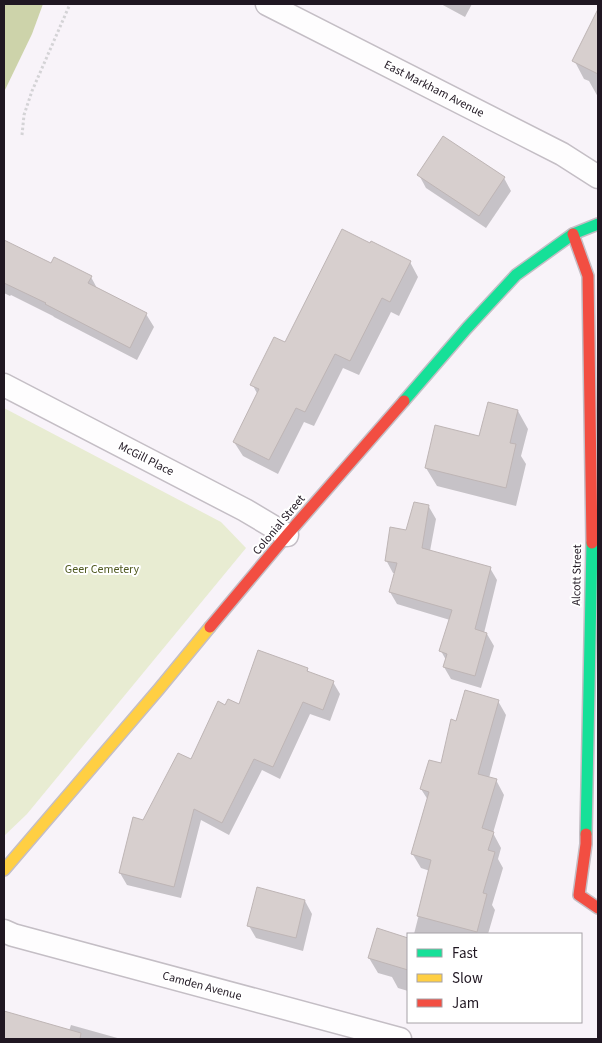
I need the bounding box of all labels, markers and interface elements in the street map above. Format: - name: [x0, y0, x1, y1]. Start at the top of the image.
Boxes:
- street label: East Markham Avenue: [381, 56, 487, 122]
- street label: McGill Place: [115, 438, 177, 480]
- street label: Colonial Street: [249, 491, 309, 559]
- street label: Alcott Street: [568, 544, 586, 606]
- park label: Geer Cemetery: [65, 561, 140, 578]
- legend: [407, 933, 582, 1023]
- text: Fast: [452, 943, 478, 964]
- street label: Camden Avenue: [160, 967, 244, 1005]
- text: Slow: [452, 968, 483, 989]
- text: Jam: [452, 993, 479, 1014]

